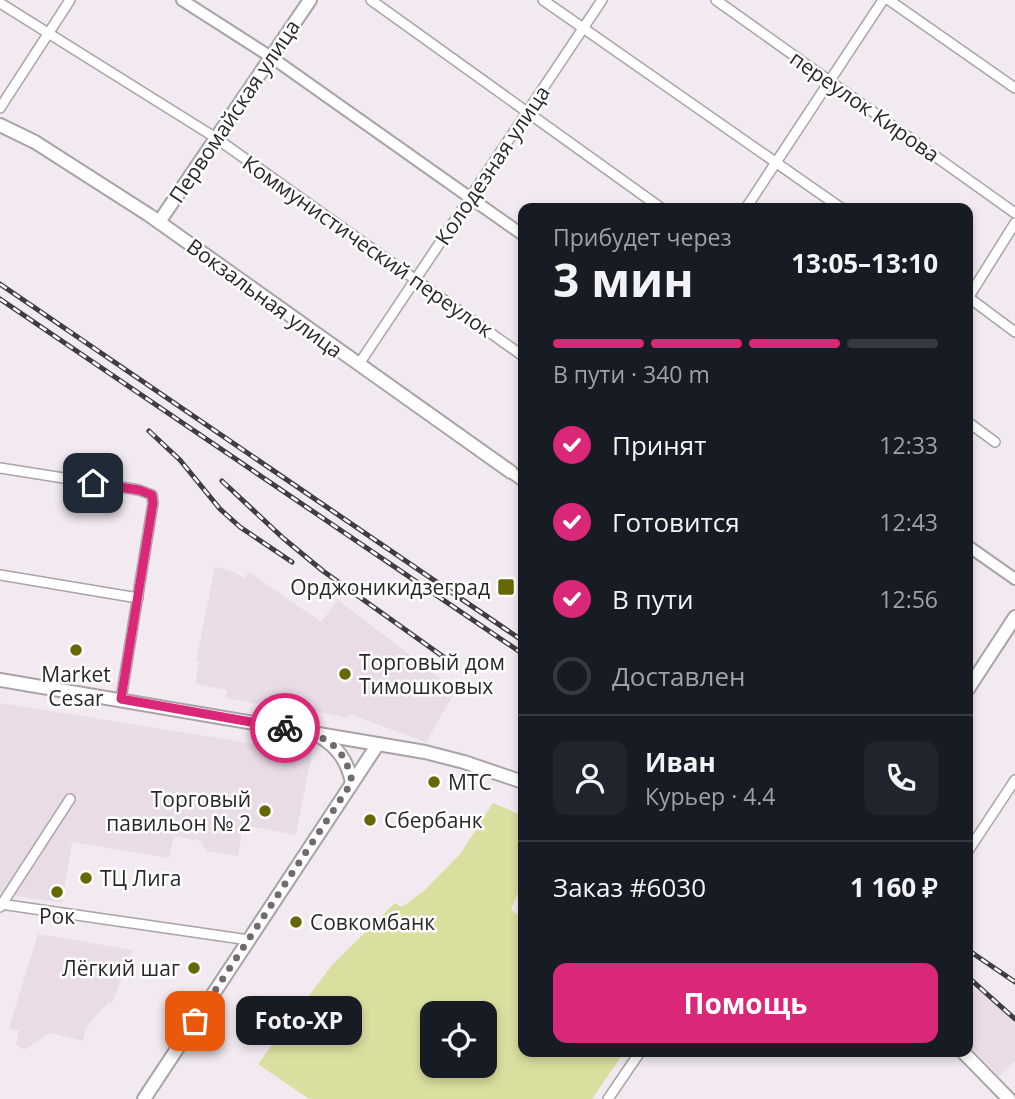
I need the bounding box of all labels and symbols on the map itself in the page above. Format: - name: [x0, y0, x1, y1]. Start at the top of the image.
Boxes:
- street label: Первомайская улица: [162, 14, 306, 208]
- street label: переулок Кирова: [785, 44, 945, 168]
- street label: Колодезная улица: [428, 80, 556, 250]
- street label: Коммунистический переулок: [237, 149, 499, 344]
- street label: Вокзальная улица: [182, 232, 348, 364]
- pin: [63, 453, 123, 513]
- place label: Орджоникидзеград: [290, 573, 490, 601]
- marker: Орджоникидзеград: [496, 577, 516, 597]
- marker: Market Cesar: [68, 642, 84, 658]
- place label: Торговый дом Тимошковых: [359, 648, 505, 700]
- place label: Market Cesar: [41, 660, 111, 712]
- marker: Торговый дом Тимошковых: [337, 666, 353, 682]
- courier: [250, 693, 320, 763]
- place label: МТС: [448, 768, 492, 796]
- marker: МТС: [426, 774, 442, 790]
- place label: Торговый павильон № 2: [106, 785, 251, 837]
- marker: Торговый павильон № 2: [257, 803, 273, 819]
- place label: Сбербанк: [384, 806, 483, 834]
- marker: Сбербанк: [362, 812, 378, 828]
- place label: ТЦ Лига: [100, 864, 181, 892]
- marker: ТЦ Лига: [78, 870, 94, 886]
- marker: Рок: [49, 884, 65, 900]
- place label: Рок: [39, 902, 75, 930]
- place label: Совкомбанк: [310, 908, 435, 936]
- marker: Совкомбанк: [288, 914, 304, 930]
- place label: Лёгкий шаг: [62, 954, 180, 982]
- marker: Лёгкий шаг: [186, 960, 202, 976]
- pin: [165, 991, 225, 1051]
- callout: Foto-XP: [237, 996, 363, 1046]

